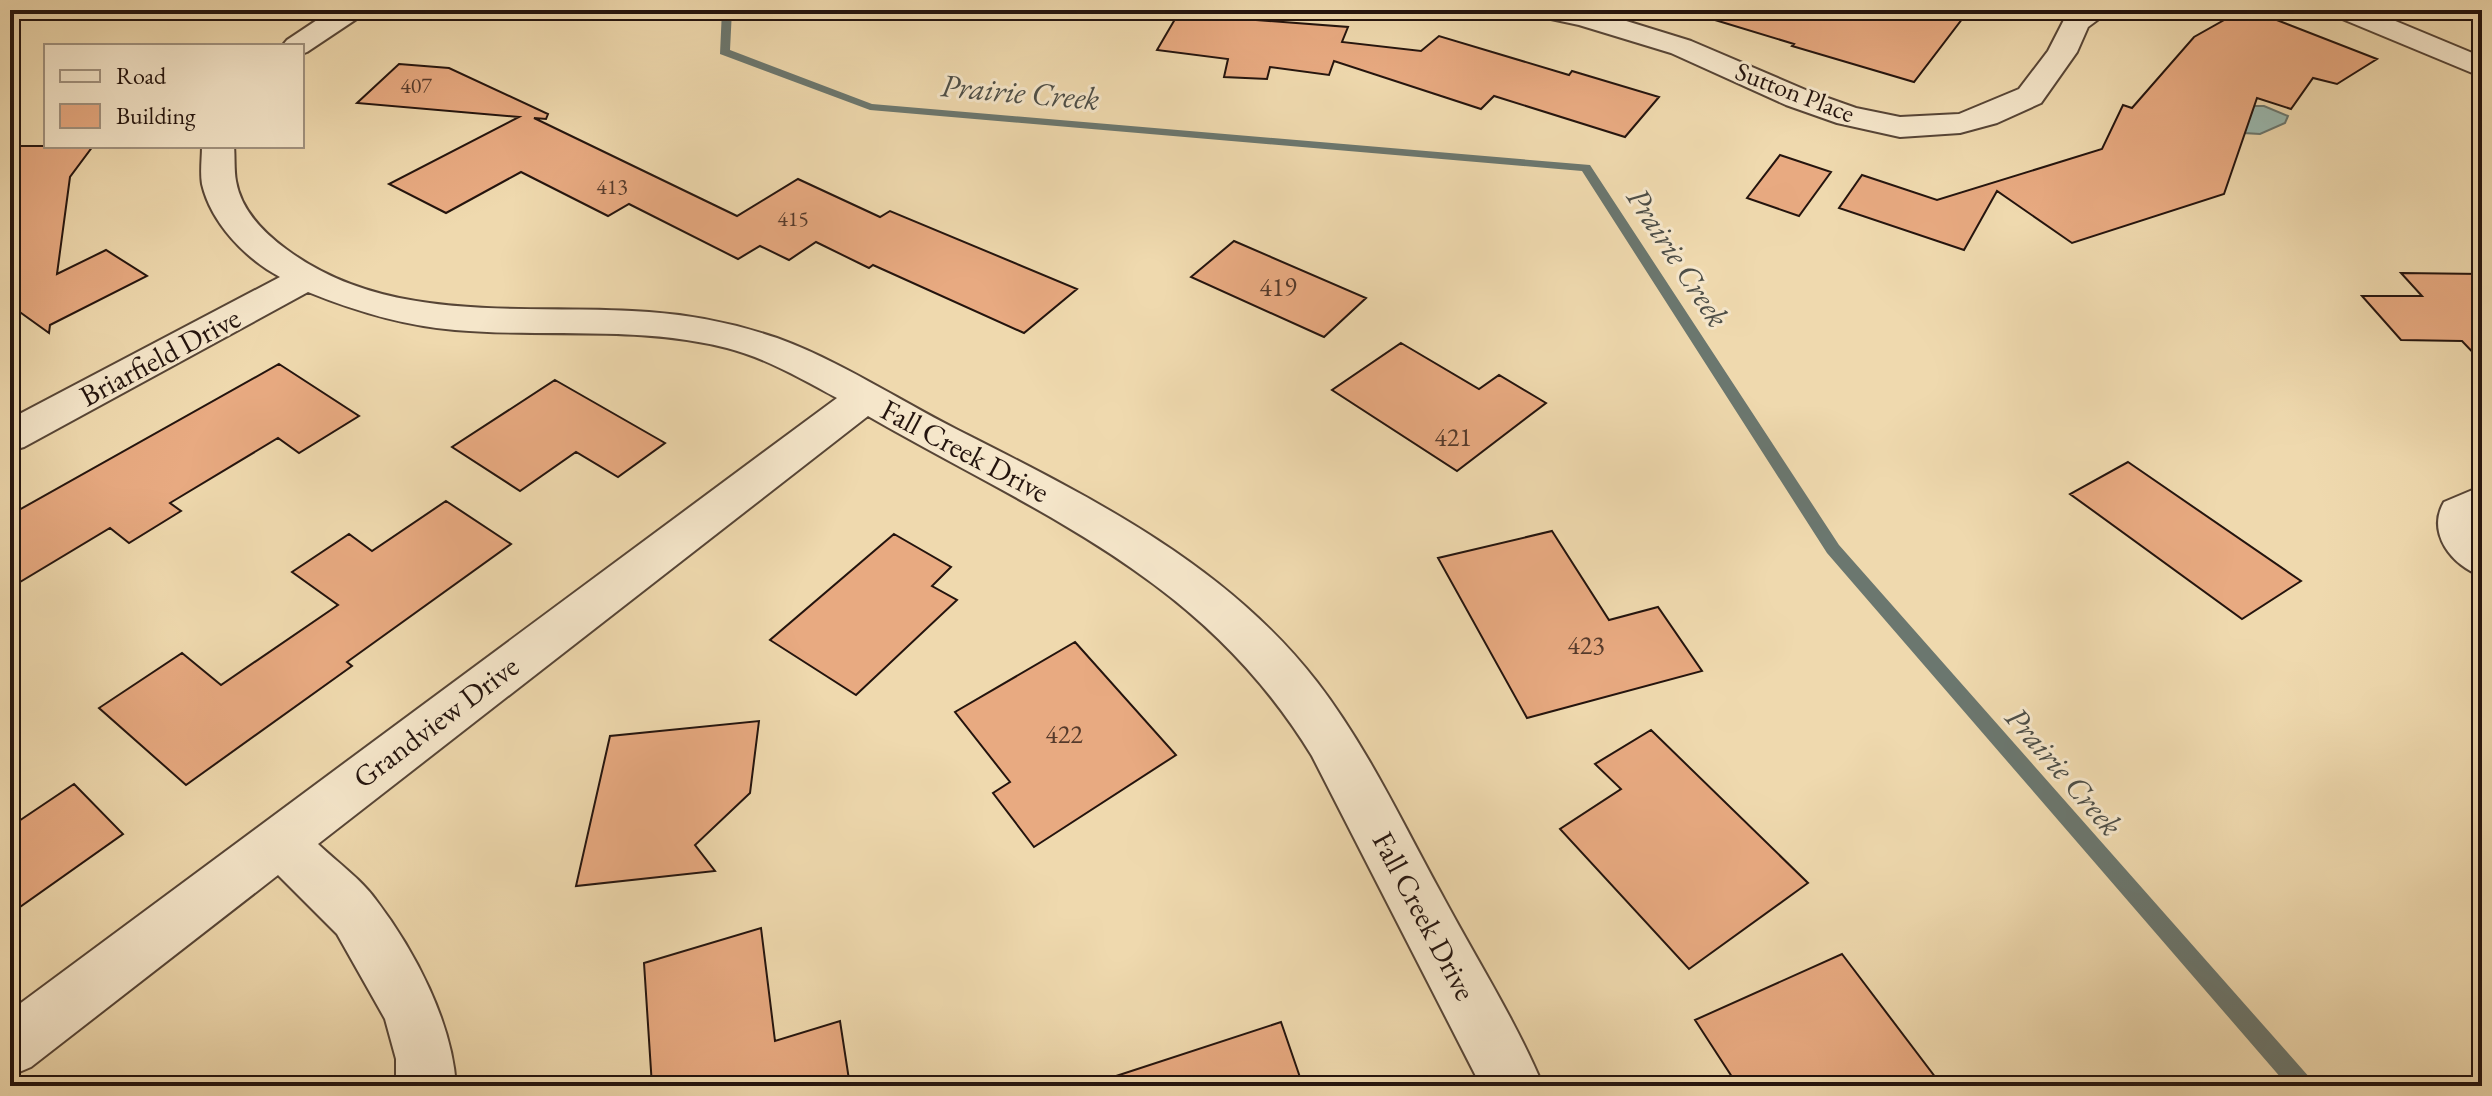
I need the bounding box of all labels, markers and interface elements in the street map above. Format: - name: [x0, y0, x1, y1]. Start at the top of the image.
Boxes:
- legend: [44, 44, 304, 148]
- street label: Sutton Place: [1731, 54, 1859, 130]
- text: Road: [116, 60, 167, 91]
- water label: Prairie Creek: [939, 64, 1101, 120]
- house number: 407: [400, 71, 432, 100]
- text: Building: [116, 100, 196, 131]
- house number: 413: [596, 172, 628, 201]
- water label: Prairie Creek: [1617, 179, 1739, 336]
- house number: 415: [777, 204, 809, 233]
- house number: 419: [1259, 270, 1297, 304]
- street label: Briarfield Drive: [73, 298, 247, 415]
- street label: Fall Creek Drive: [874, 390, 1056, 511]
- house number: 421: [1434, 420, 1472, 454]
- house number: 423: [1567, 628, 1605, 662]
- street label: Grandview Drive: [345, 647, 526, 797]
- water label: Prairie Creek: [1996, 697, 2132, 845]
- house number: 422: [1045, 717, 1083, 751]
- street label: Fall Creek Drive: [1364, 825, 1485, 1007]

